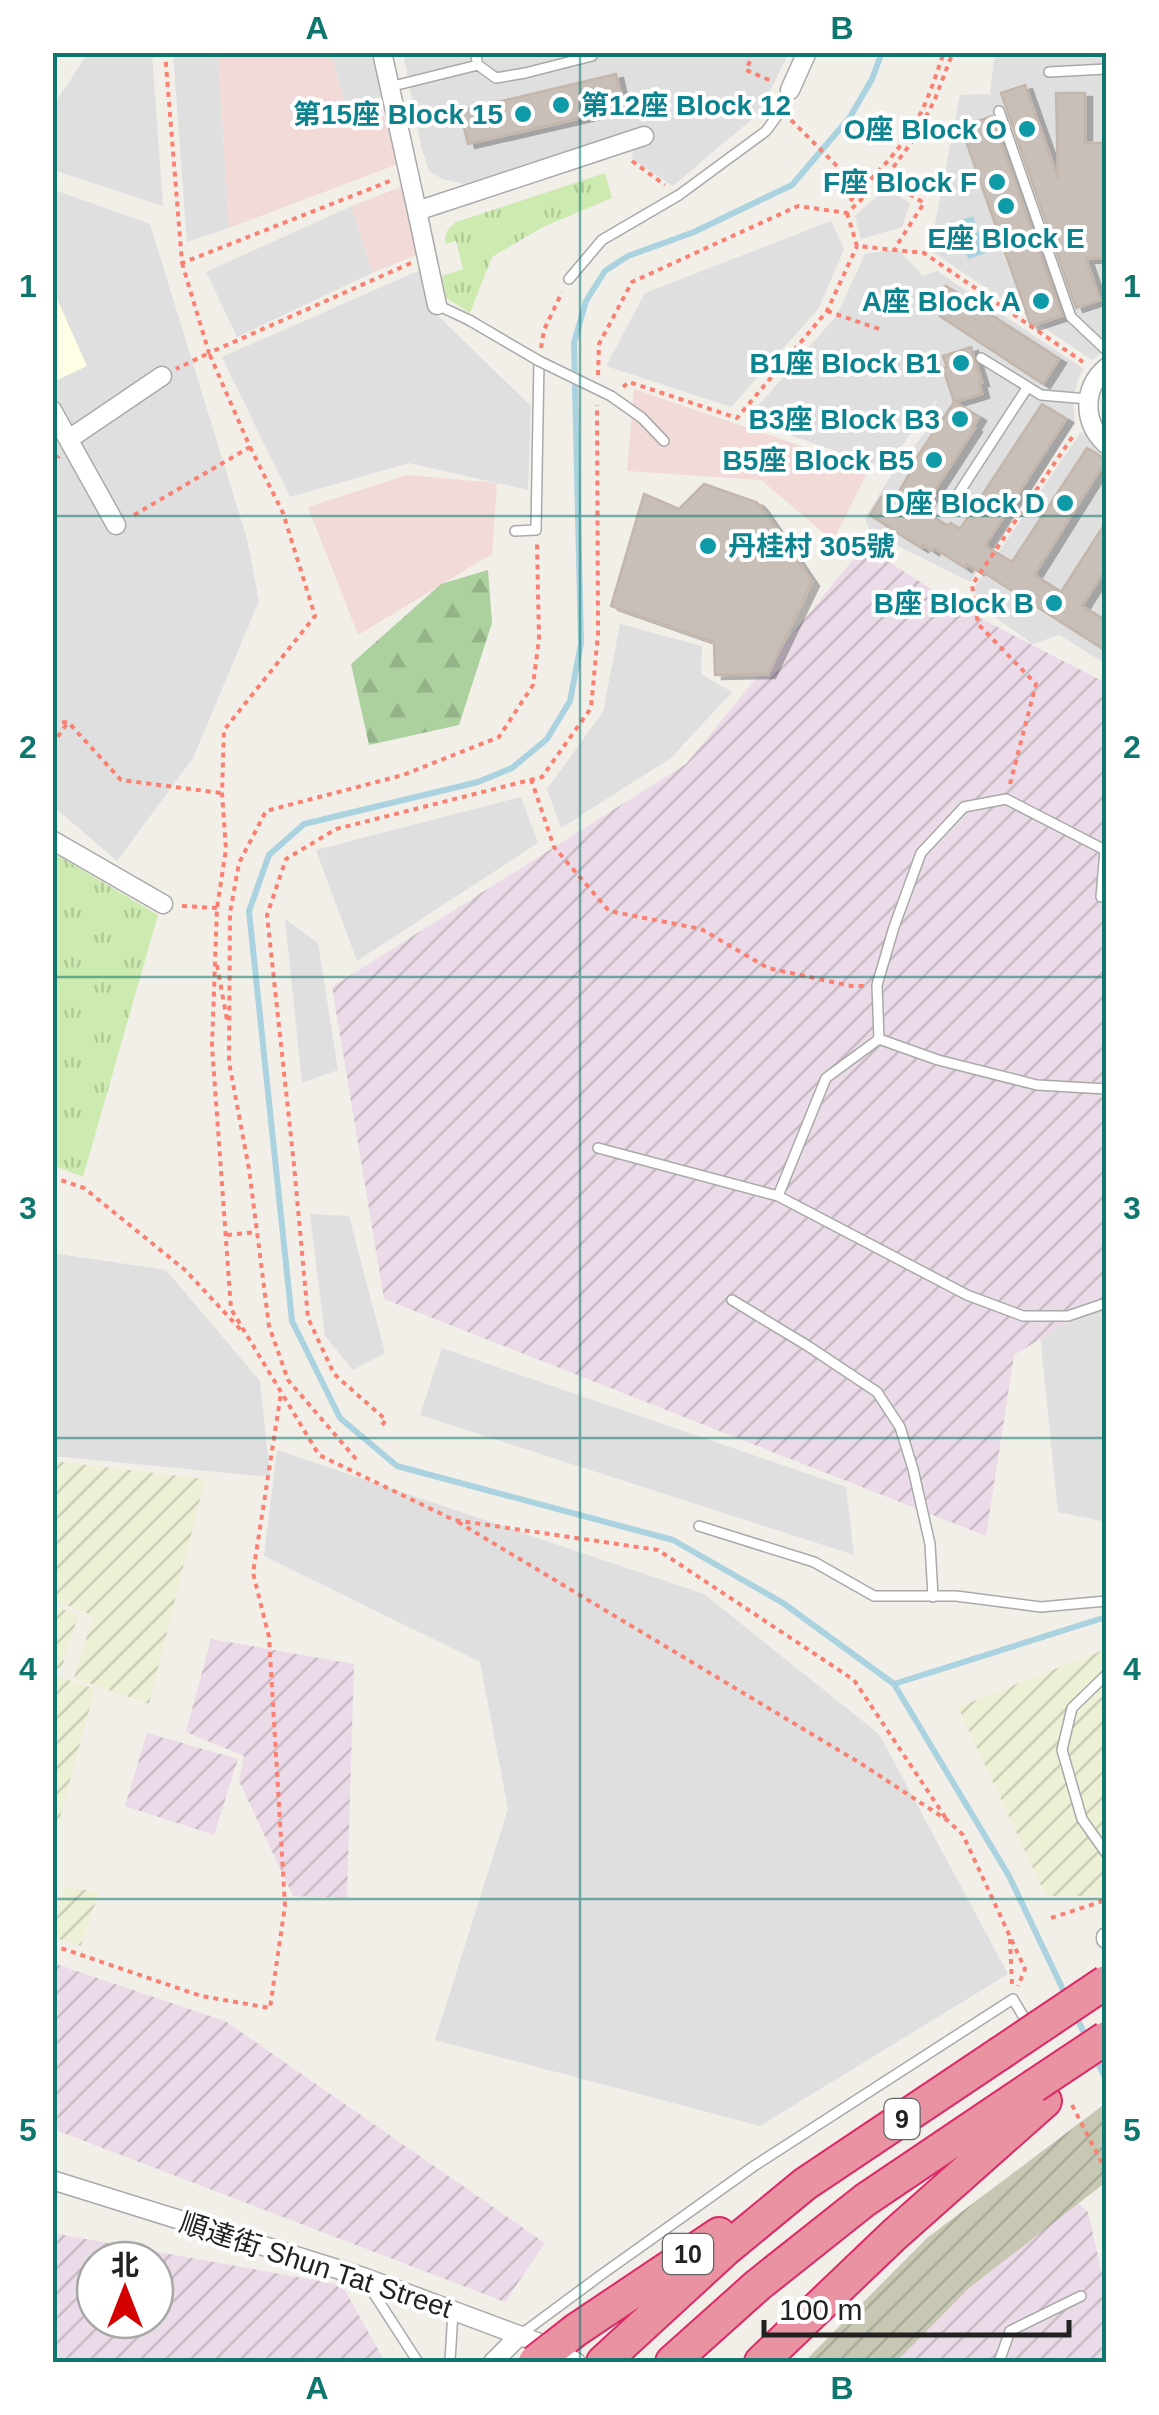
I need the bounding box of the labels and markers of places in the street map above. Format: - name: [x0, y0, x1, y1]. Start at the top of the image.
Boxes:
- place label: 第12座 Block 12: [581, 90, 791, 121]
- marker: 第12座 Block 12: [550, 94, 572, 116]
- place label: 第15座 Block 15: [293, 99, 503, 130]
- marker: 第15座 Block 15: [512, 103, 534, 125]
- place label: O座 Block O: [844, 114, 1007, 145]
- marker: O座 Block O: [1016, 118, 1038, 140]
- place label: F座 Block F: [823, 167, 977, 198]
- marker: F座 Block F: [986, 171, 1008, 193]
- marker: E座 Block E: [995, 195, 1017, 217]
- place label: E座 Block E: [927, 223, 1085, 254]
- place label: A座 Block A: [862, 286, 1021, 317]
- marker: A座 Block A: [1030, 290, 1052, 312]
- place label: B1座 Block B1: [750, 348, 941, 379]
- marker: B1座 Block B1: [950, 352, 972, 374]
- place label: B3座 Block B3: [749, 404, 940, 435]
- marker: B3座 Block B3: [949, 408, 971, 430]
- place label: B5座 Block B5: [723, 445, 914, 476]
- marker: B5座 Block B5: [923, 449, 945, 471]
- place label: D座 Block D: [885, 488, 1045, 519]
- marker: D座 Block D: [1054, 492, 1076, 514]
- place label: 丹桂村 305號: [728, 531, 895, 562]
- marker: 丹桂村 305號: [697, 535, 719, 557]
- place label: B座 Block B: [874, 588, 1034, 619]
- marker: B座 Block B: [1043, 592, 1065, 614]

